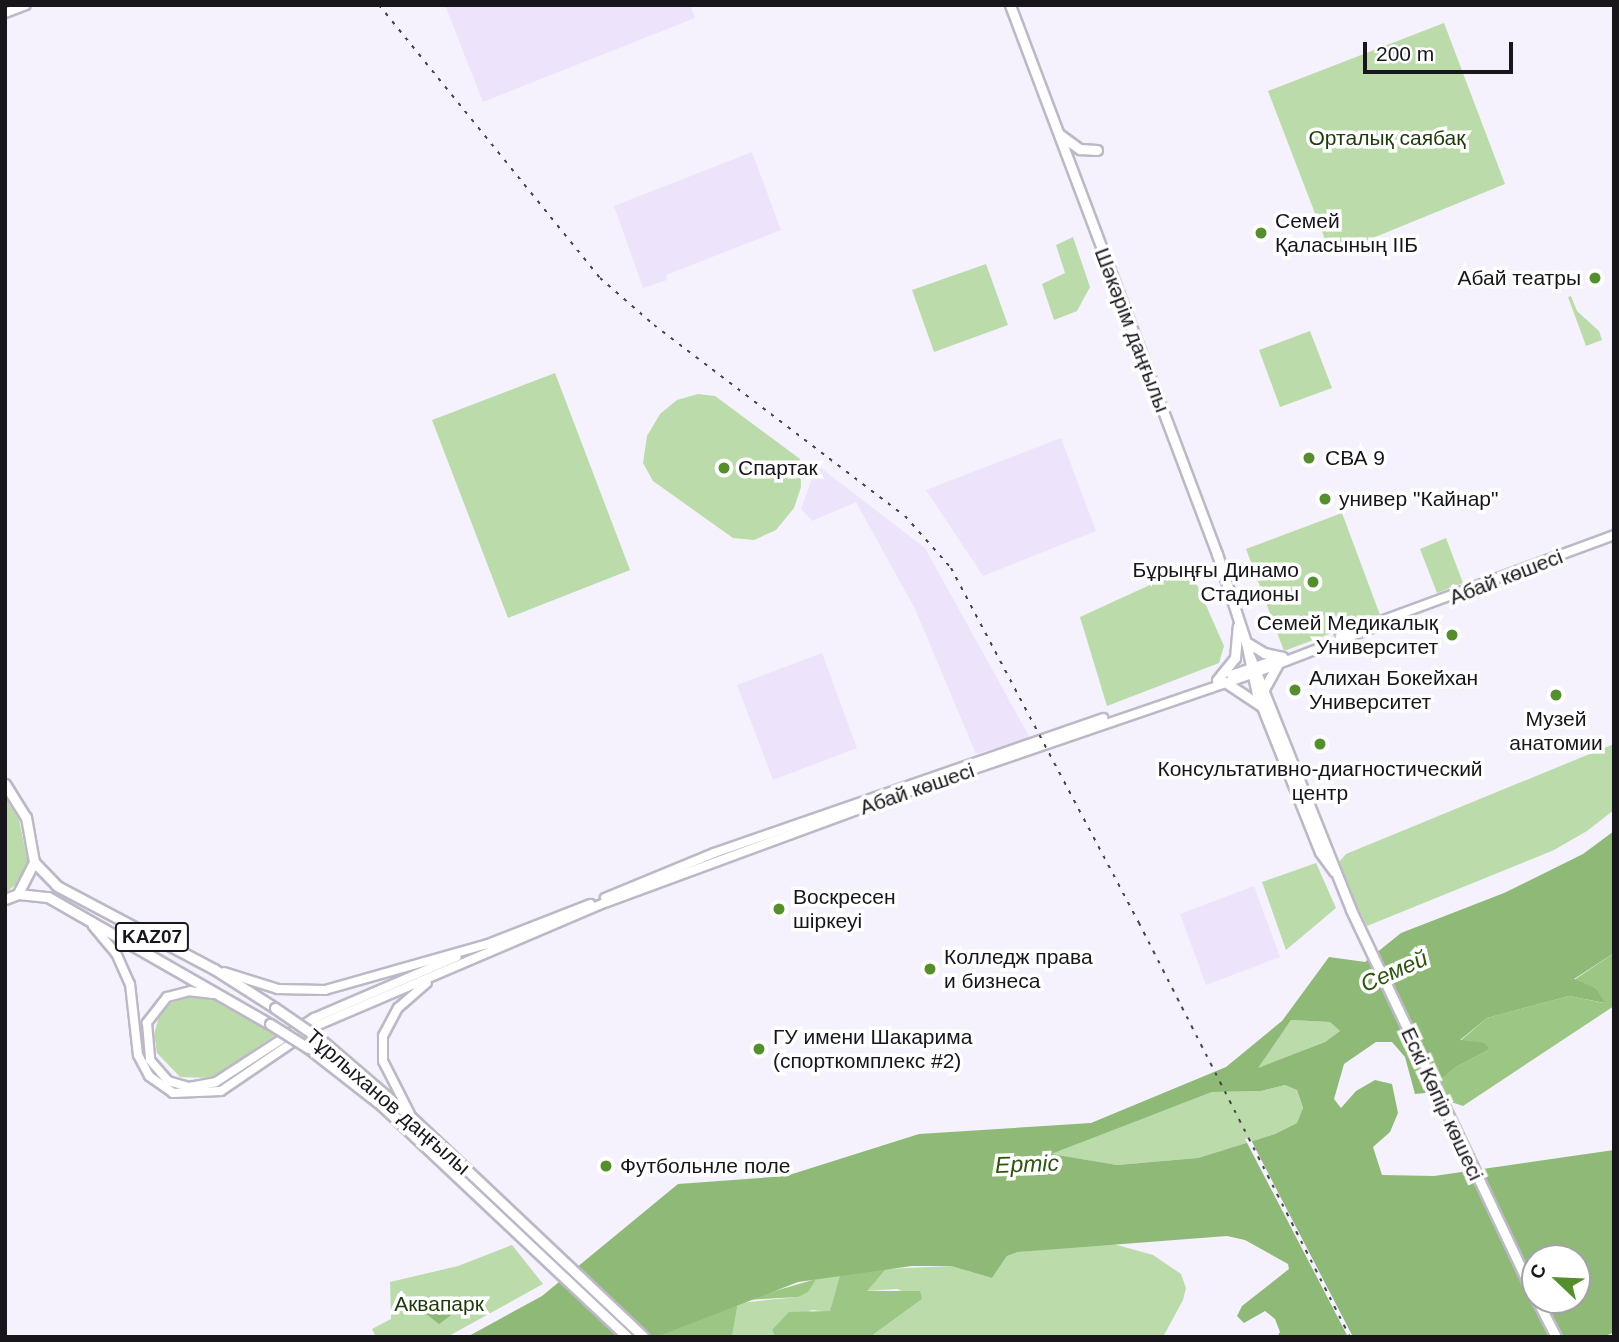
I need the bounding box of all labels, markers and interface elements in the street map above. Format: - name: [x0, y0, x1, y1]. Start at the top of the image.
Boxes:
- scale bar: [1367, 28, 1518, 72]
- text: 200 m: [1376, 42, 1434, 65]
- park label: Орталық саябақ: [1309, 125, 1465, 151]
- place label: Семей Қаласының ІІБ: [1275, 208, 1418, 258]
- marker: Семей Қаласының ІІБ: [1253, 225, 1269, 241]
- street label: Шәкәрім даңғылы: [1089, 244, 1175, 416]
- place label: Абай театры: [1458, 265, 1581, 291]
- marker: Абай театры: [1587, 270, 1603, 286]
- place label: СВА 9: [1325, 445, 1385, 471]
- marker: СВА 9: [1299, 448, 1319, 468]
- place label: Спартак: [738, 455, 818, 481]
- marker: Спартак: [716, 460, 732, 476]
- place label: универ "Кайнар": [1339, 486, 1498, 512]
- marker: универ "Кайнар": [1317, 491, 1333, 507]
- street label: Абай көшесі: [1446, 544, 1566, 610]
- place label: Бұрыңғы Динамо Стадионы: [1132, 557, 1299, 607]
- marker: Бұрыңғы Динамо Стадионы: [1305, 574, 1321, 590]
- place label: Семей Медикалық Университет: [1257, 610, 1438, 660]
- marker: Семей Медикалық Университет: [1444, 627, 1460, 643]
- place label: Алихан Бокейхан Университет: [1309, 665, 1478, 715]
- marker: Алихан Бокейхан Университет: [1287, 682, 1303, 698]
- marker: Музей анатомии: [1548, 687, 1564, 703]
- place label: Музей анатомии: [1509, 706, 1603, 756]
- marker: Консультативно-диагностический центр: [1310, 734, 1330, 754]
- place label: Консультативно-диагностический центр: [1157, 756, 1483, 806]
- street label: Абай көшесі: [856, 758, 978, 820]
- place label: Воскресен шіркеуі: [793, 884, 896, 934]
- marker: Воскресен шіркеуі: [771, 901, 787, 917]
- road number: KAZ07: [114, 922, 190, 953]
- place label: Колледж права и бизнеса: [944, 944, 1093, 994]
- water label: Семей: [1356, 944, 1432, 998]
- marker: Колледж права и бизнеса: [922, 961, 938, 977]
- street label: Ескі Көпір көшесі: [1396, 1023, 1488, 1185]
- street label: Тұрлыханов даңғылы: [301, 1024, 475, 1180]
- place label: ГУ имени Шакарима (спорткомплекс #2): [773, 1024, 972, 1074]
- marker: ГУ имени Шакарима (спорткомплекс #2): [751, 1041, 767, 1057]
- water label: Ертіс: [995, 1149, 1059, 1179]
- place label: Футбольнле поле: [620, 1153, 790, 1179]
- marker: Футбольнле поле: [598, 1158, 614, 1174]
- north arrow: [1521, 1244, 1591, 1314]
- text: С: [1526, 1261, 1550, 1282]
- park label: Аквапарк: [394, 1291, 484, 1317]

